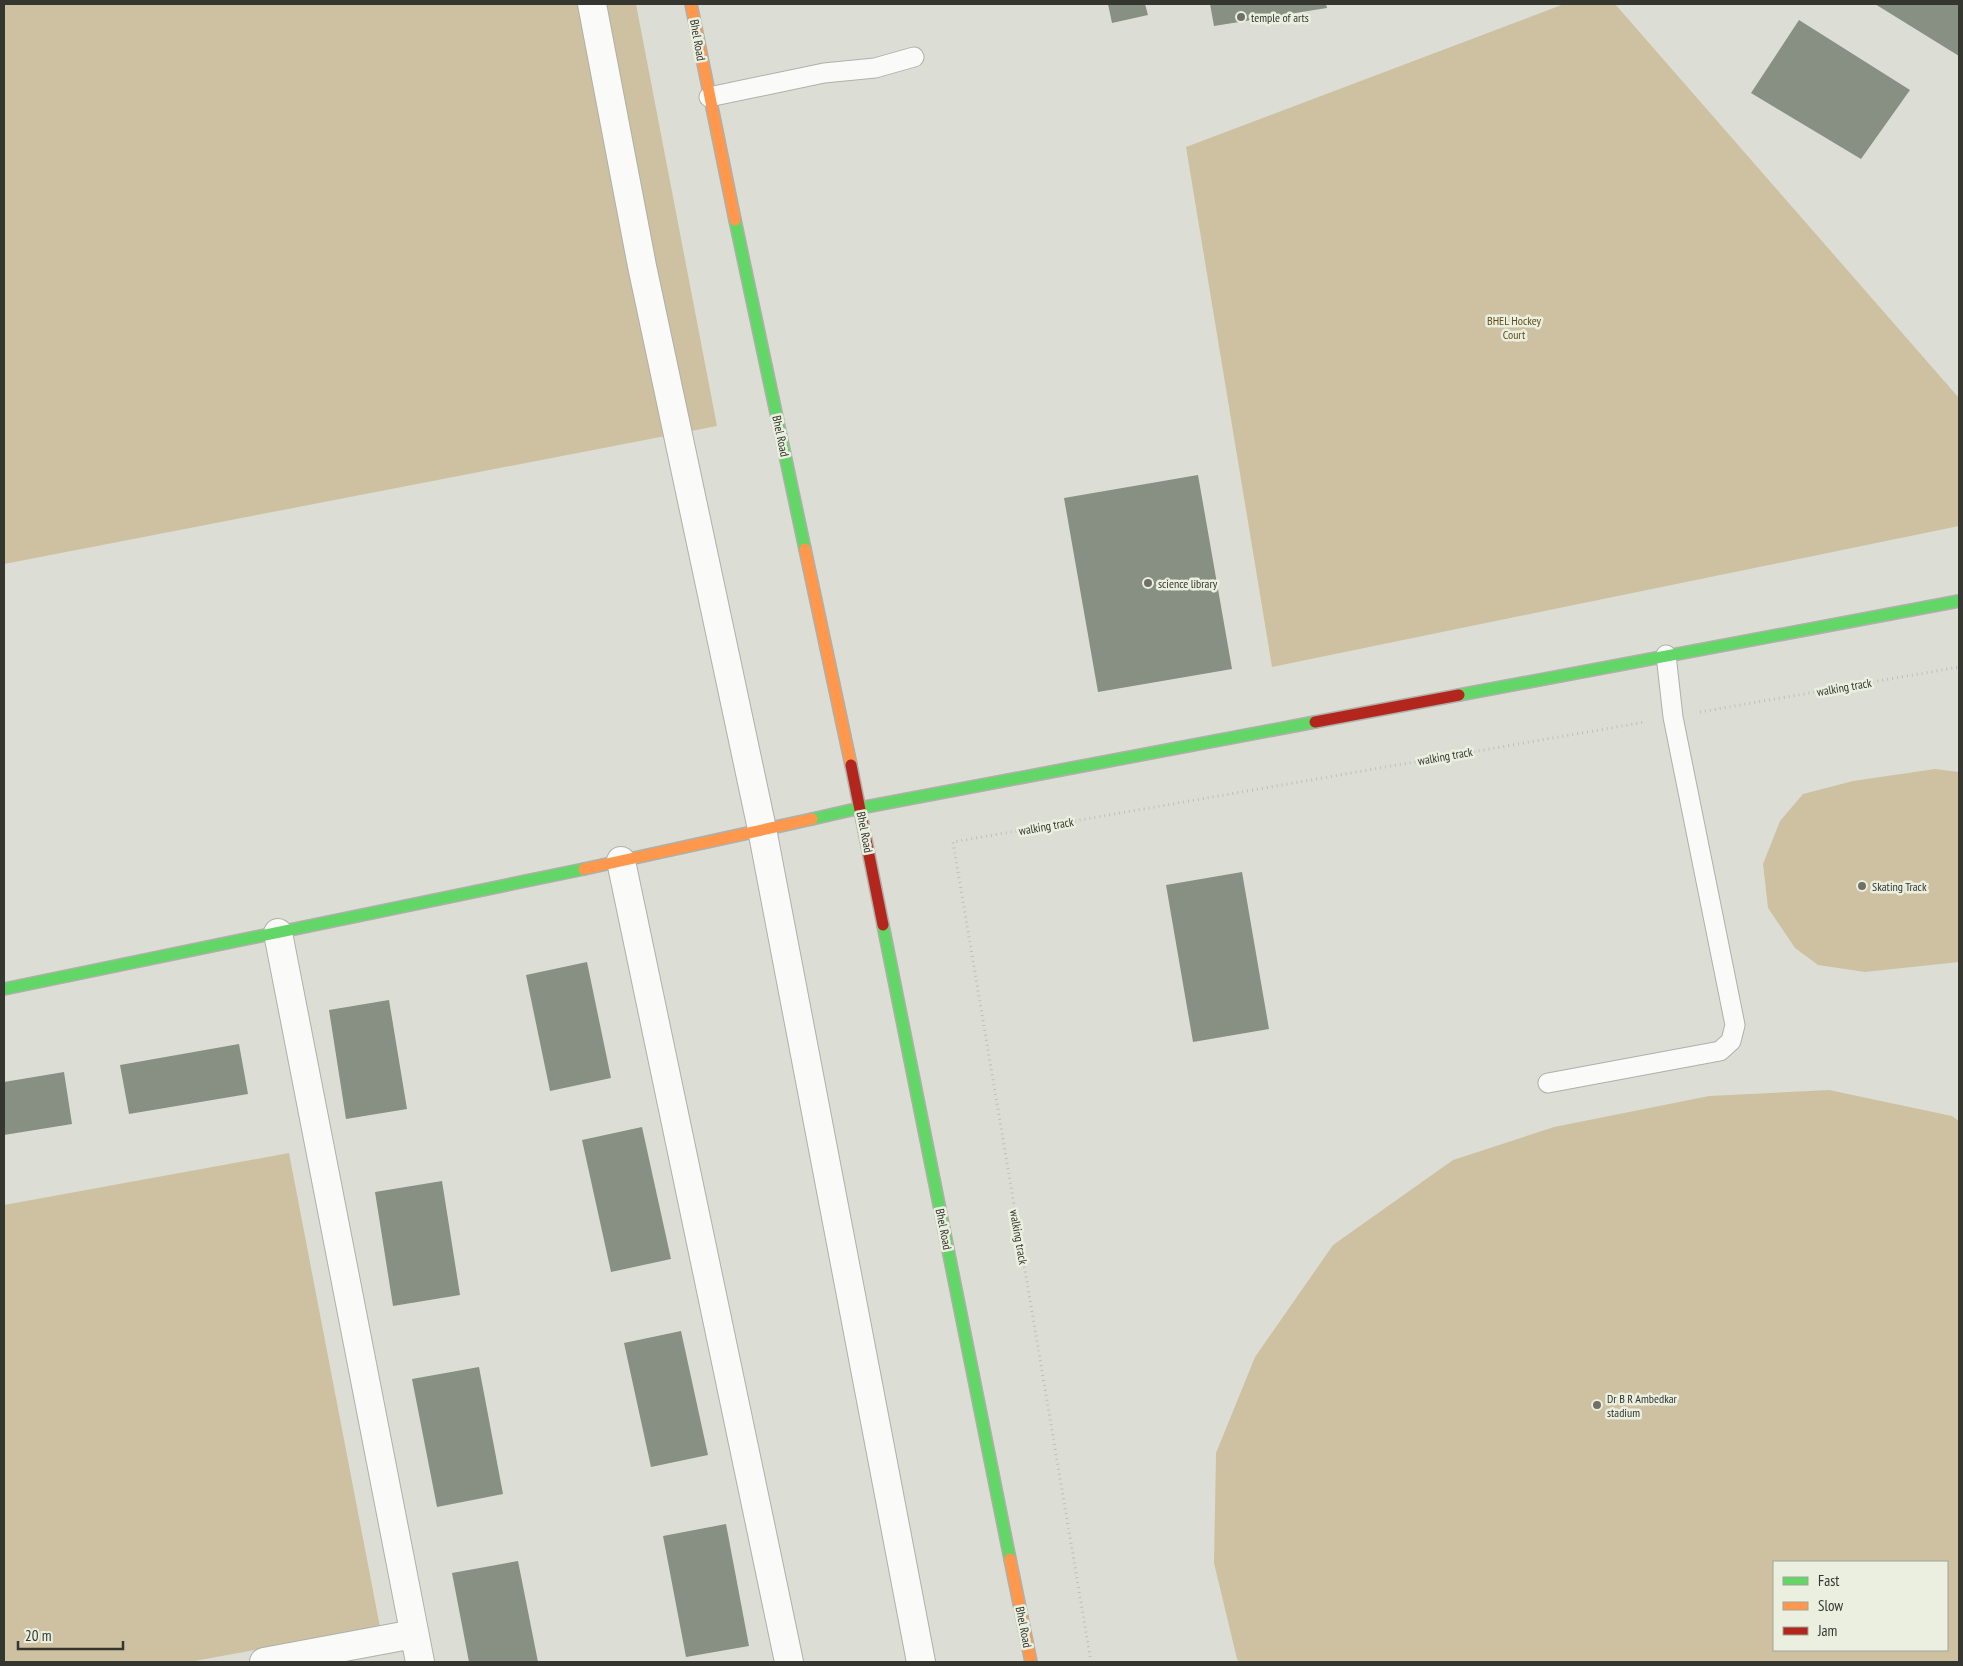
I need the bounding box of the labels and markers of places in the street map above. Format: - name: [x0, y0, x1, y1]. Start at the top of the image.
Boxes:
- place label: temple of arts: [1251, 10, 1309, 25]
- marker: temple of arts: [1235, 11, 1247, 23]
- place label: science library: [1158, 576, 1218, 591]
- marker: science library: [1142, 577, 1154, 589]
- place label: Skating Track: [1872, 879, 1927, 894]
- marker: Skating Track: [1856, 880, 1868, 892]
- place label: Dr B R Ambedkar stadium: [1607, 1391, 1678, 1420]
- marker: Dr B R Ambedkar stadium: [1591, 1399, 1603, 1411]

